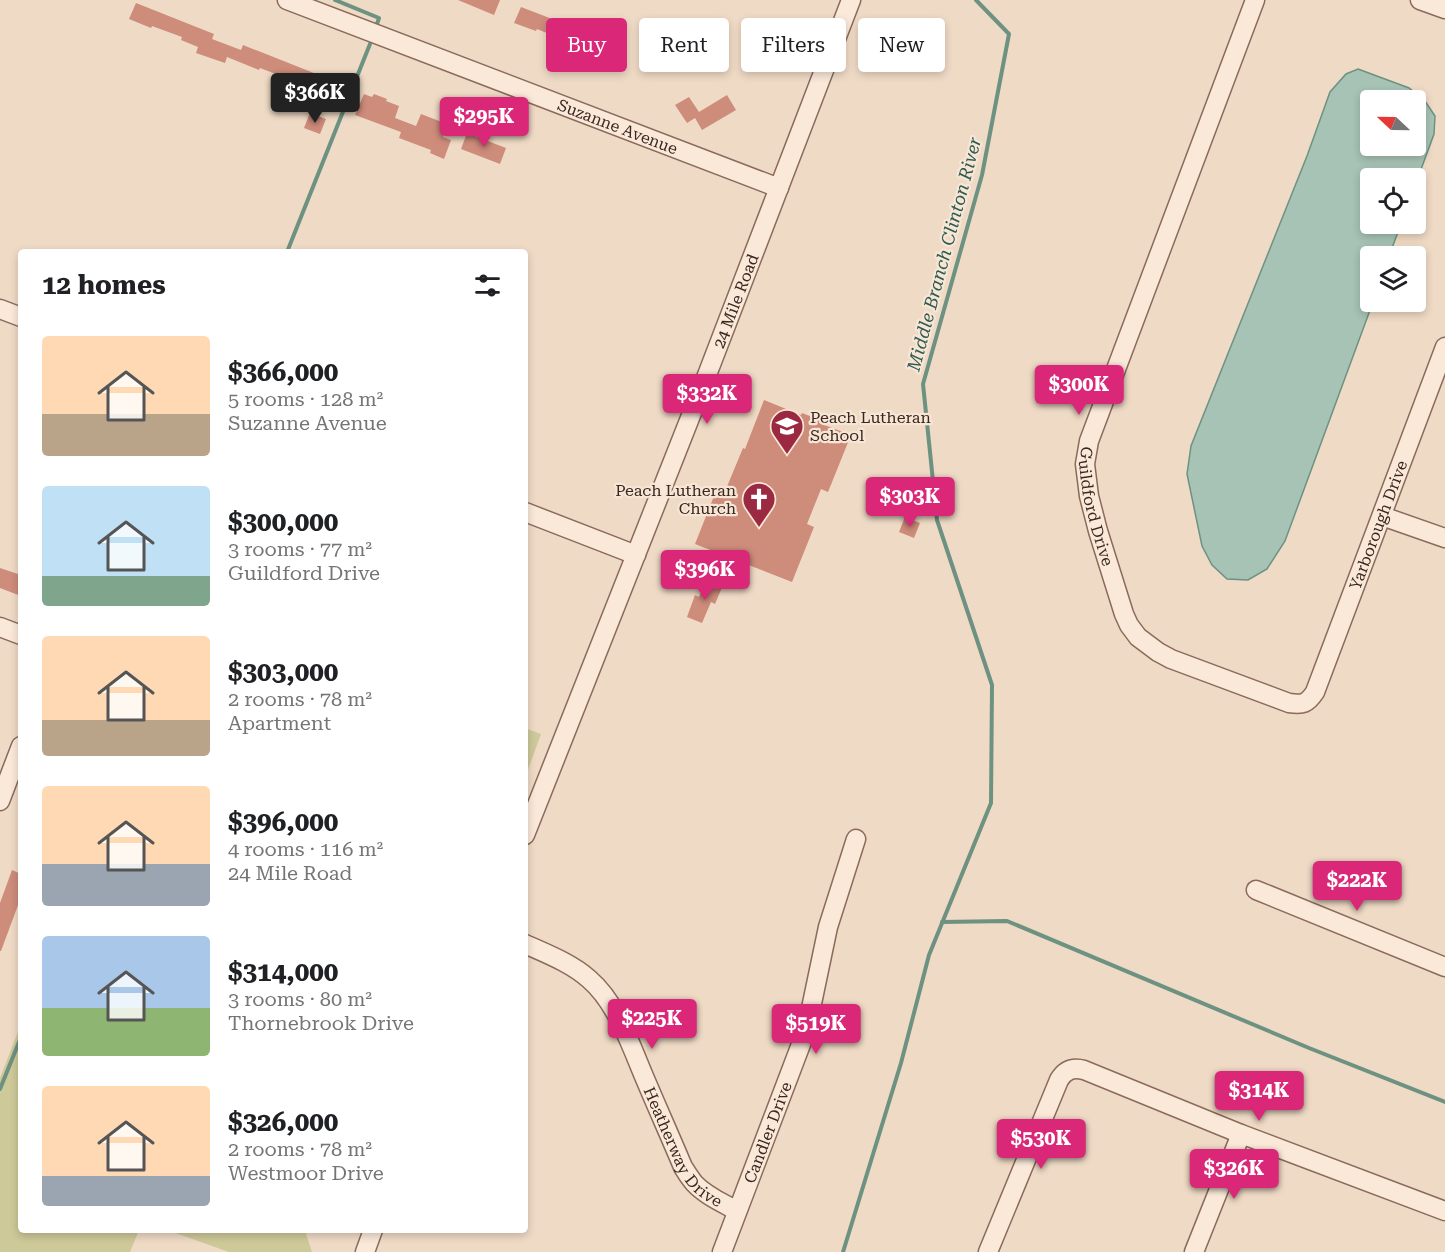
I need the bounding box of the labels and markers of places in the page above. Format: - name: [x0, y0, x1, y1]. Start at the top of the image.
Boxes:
- pin: $366K: [273, 73, 357, 124]
- pin: $295K: [442, 97, 526, 148]
- pin: $300K: [1037, 365, 1121, 416]
- pin: $332K: [665, 374, 749, 425]
- school or university icon: Peach Lutheran School: [769, 408, 805, 455]
- place label: Peach Lutheran School: [810, 408, 931, 445]
- pin: $303K: [868, 477, 952, 528]
- place label: Peach Lutheran Church: [615, 481, 736, 518]
- church icon: Peach Lutheran Church: [741, 481, 777, 528]
- pin: $396K: [663, 550, 747, 601]
- pin: $222K: [1315, 861, 1399, 912]
- pin: $225K: [610, 999, 694, 1050]
- pin: $519K: [774, 1004, 858, 1055]
- pin: $314K: [1217, 1071, 1301, 1122]
- pin: $530K: [999, 1119, 1083, 1170]
- pin: $326K: [1192, 1149, 1276, 1200]

